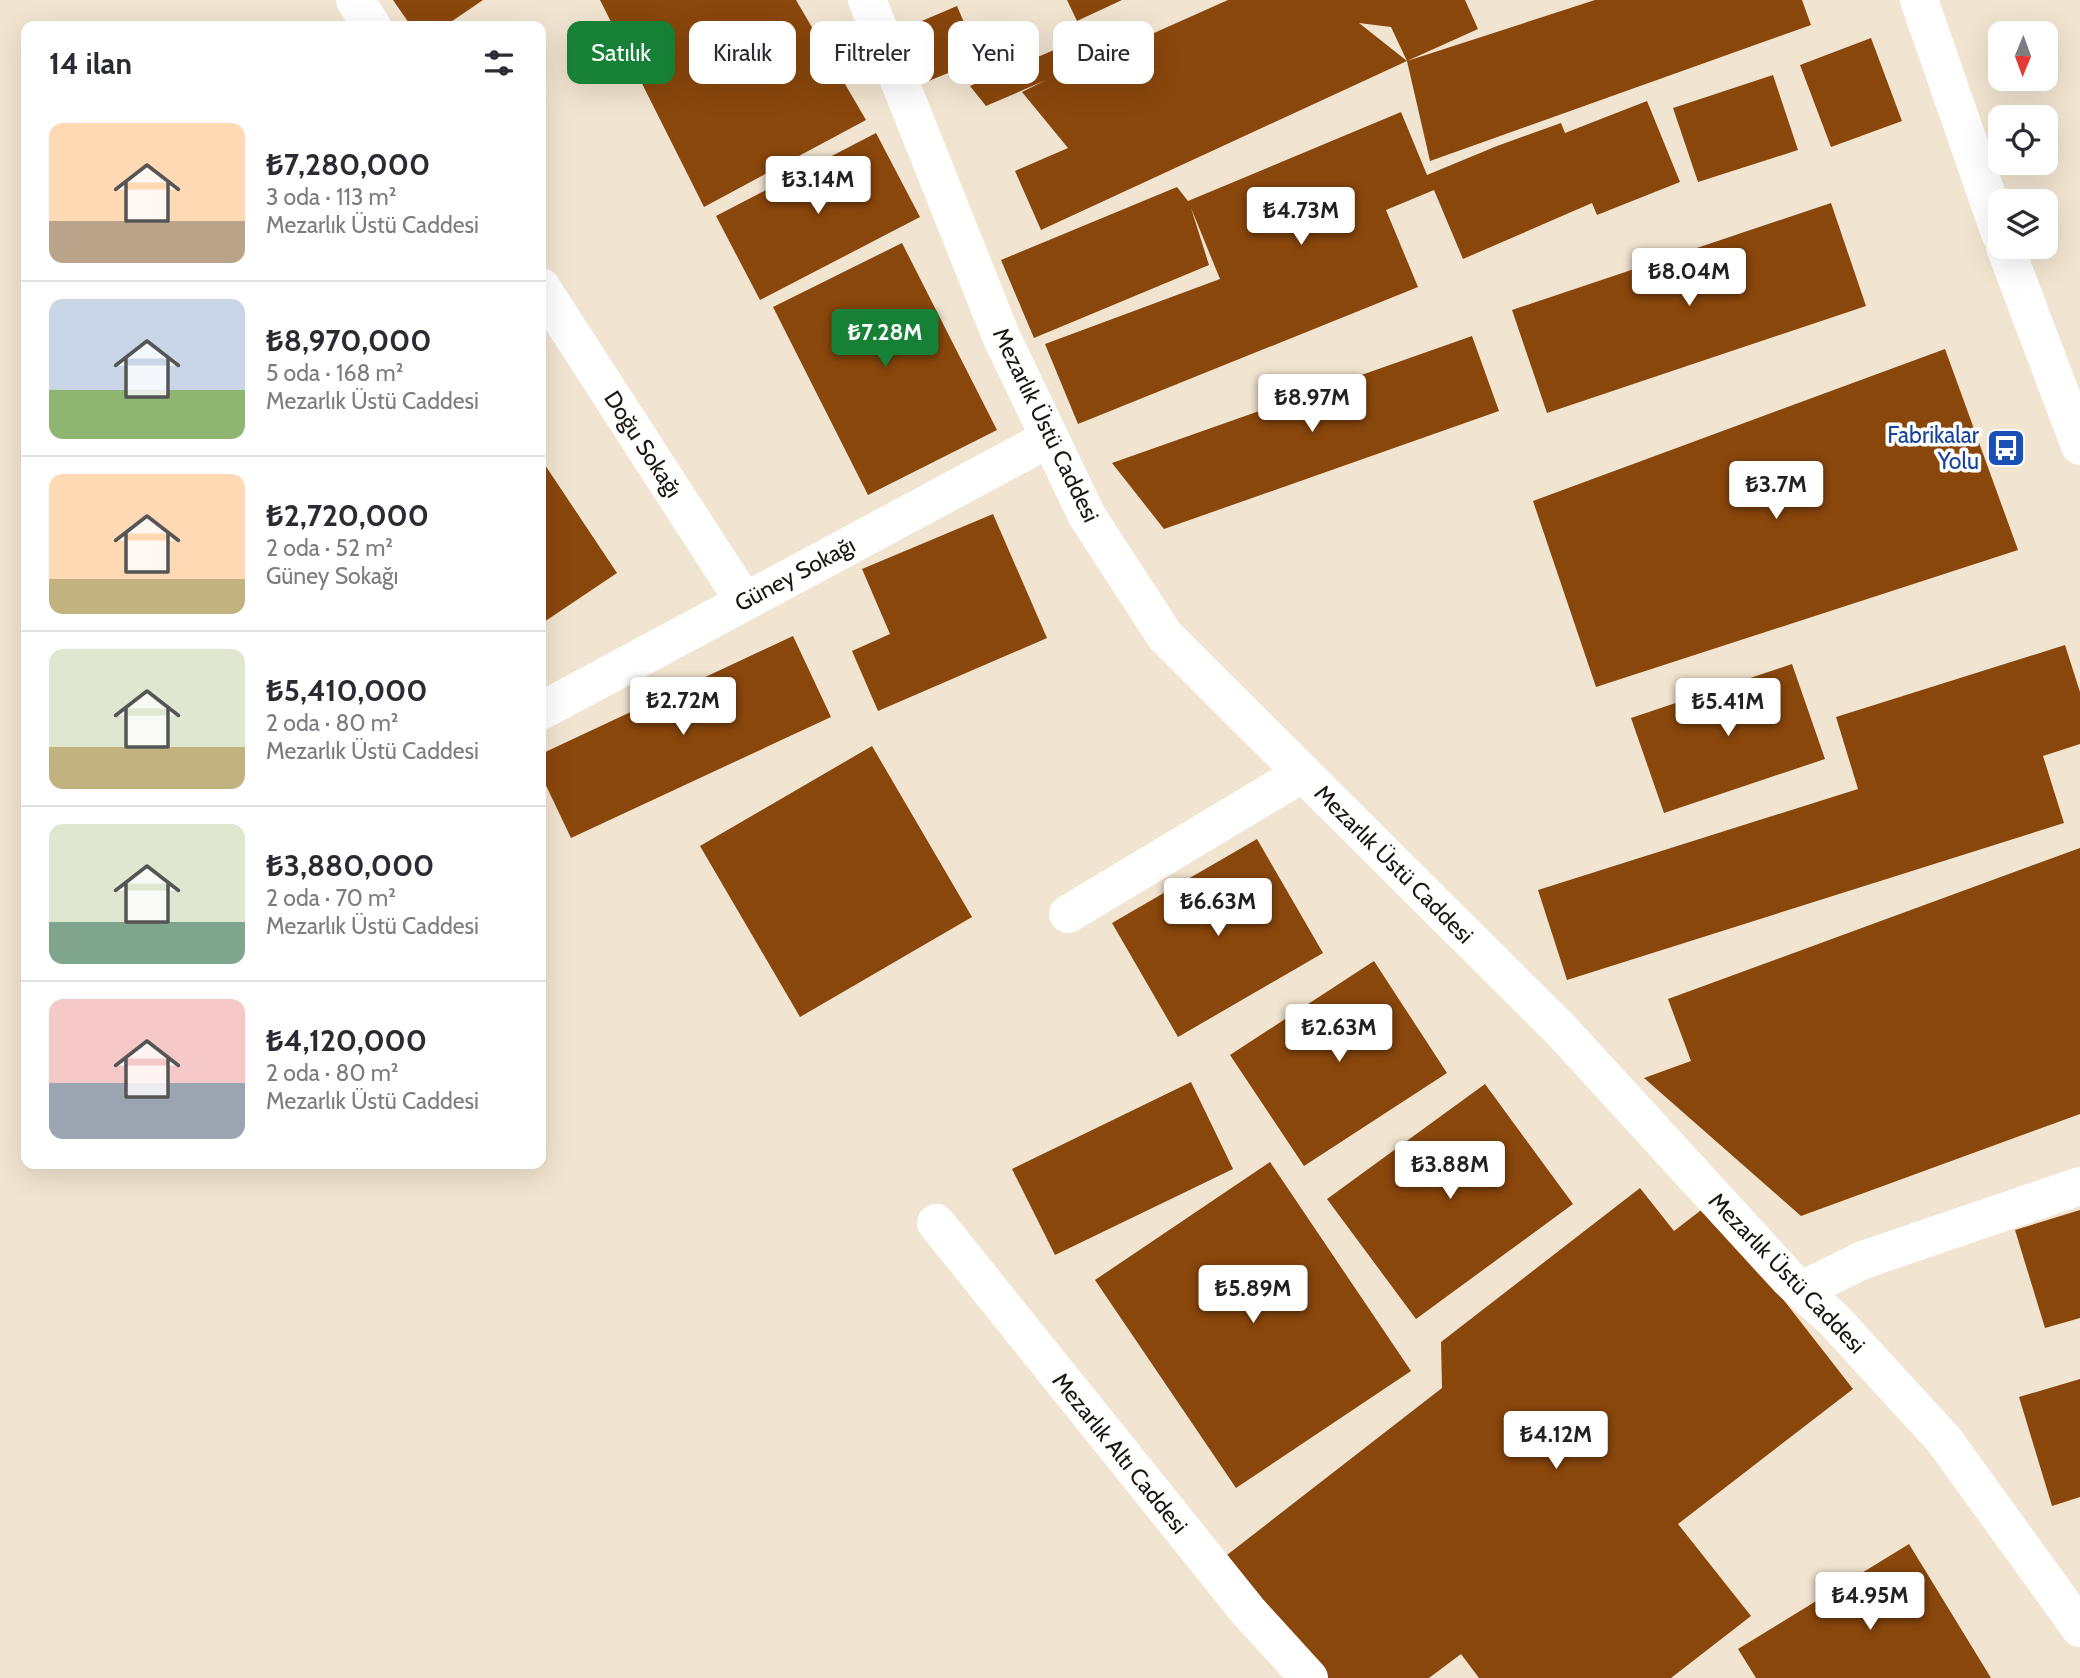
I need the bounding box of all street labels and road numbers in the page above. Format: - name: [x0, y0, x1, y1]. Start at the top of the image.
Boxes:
- street label: Mezarlık Üstü Caddesi: [987, 323, 1105, 527]
- street label: Doğu Sokağı: [598, 385, 688, 503]
- street label: Güney Sokağı: [730, 531, 860, 617]
- street label: Mezarlık Üstü Caddesi: [1309, 779, 1479, 949]
- street label: Mezarlık Üstü Caddesi: [1703, 1187, 1871, 1359]
- street label: Mezarlık Altı Caddesi: [1046, 1367, 1194, 1539]

